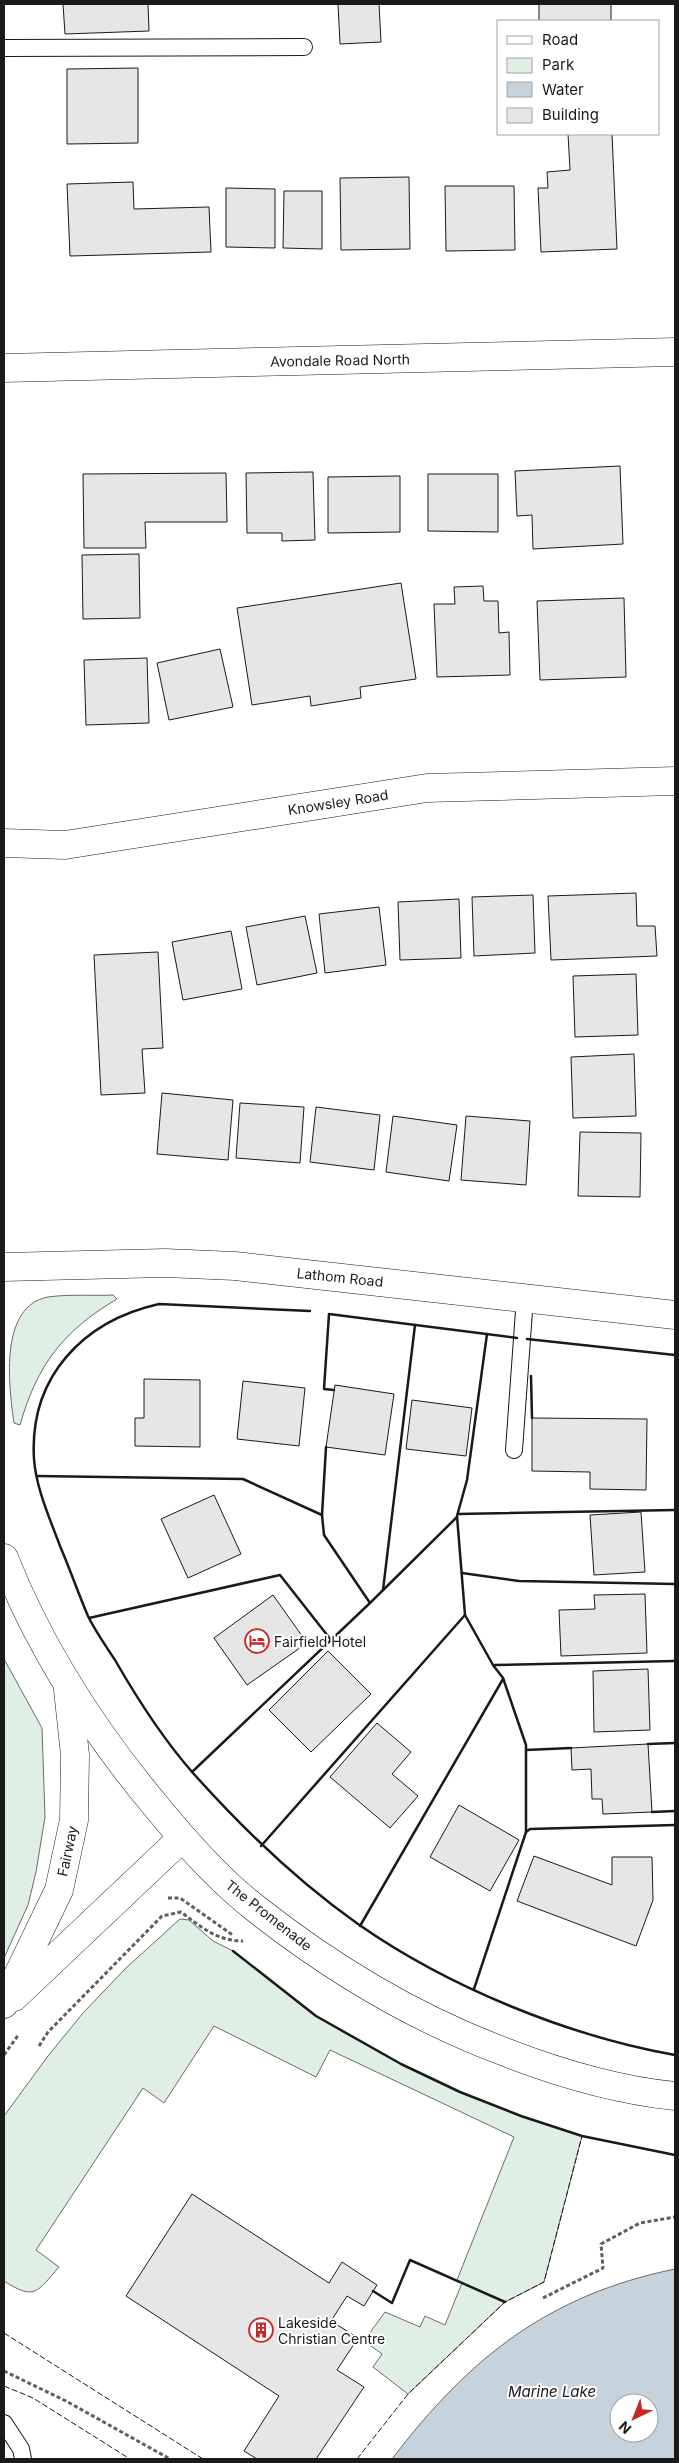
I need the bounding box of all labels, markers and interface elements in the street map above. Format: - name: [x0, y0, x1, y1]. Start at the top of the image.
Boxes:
- legend: [497, 20, 659, 135]
- text: Road: [542, 30, 578, 49]
- text: Park: [542, 55, 575, 74]
- text: Water: [542, 80, 584, 99]
- text: Building: [542, 105, 599, 124]
- street label: Avondale Road North: [270, 350, 410, 370]
- street label: Knowsley Road: [287, 786, 389, 818]
- street label: Lathom Road: [296, 1264, 384, 1290]
- hotel icon: Fairfield Hotel: [244, 1628, 270, 1654]
- place label: Fairfield Hotel: [274, 1633, 366, 1650]
- street label: Fairway: [53, 1824, 81, 1878]
- street label: The Promenade: [222, 1876, 316, 1954]
- place label: Lakeside Christian Centre: [278, 2314, 385, 2347]
- building icon: Lakeside Christian Centre: [248, 2317, 274, 2343]
- water label: Marine Lake: [508, 2382, 596, 2401]
- north arrow: [609, 2393, 659, 2443]
- text: N: [615, 2418, 634, 2438]

